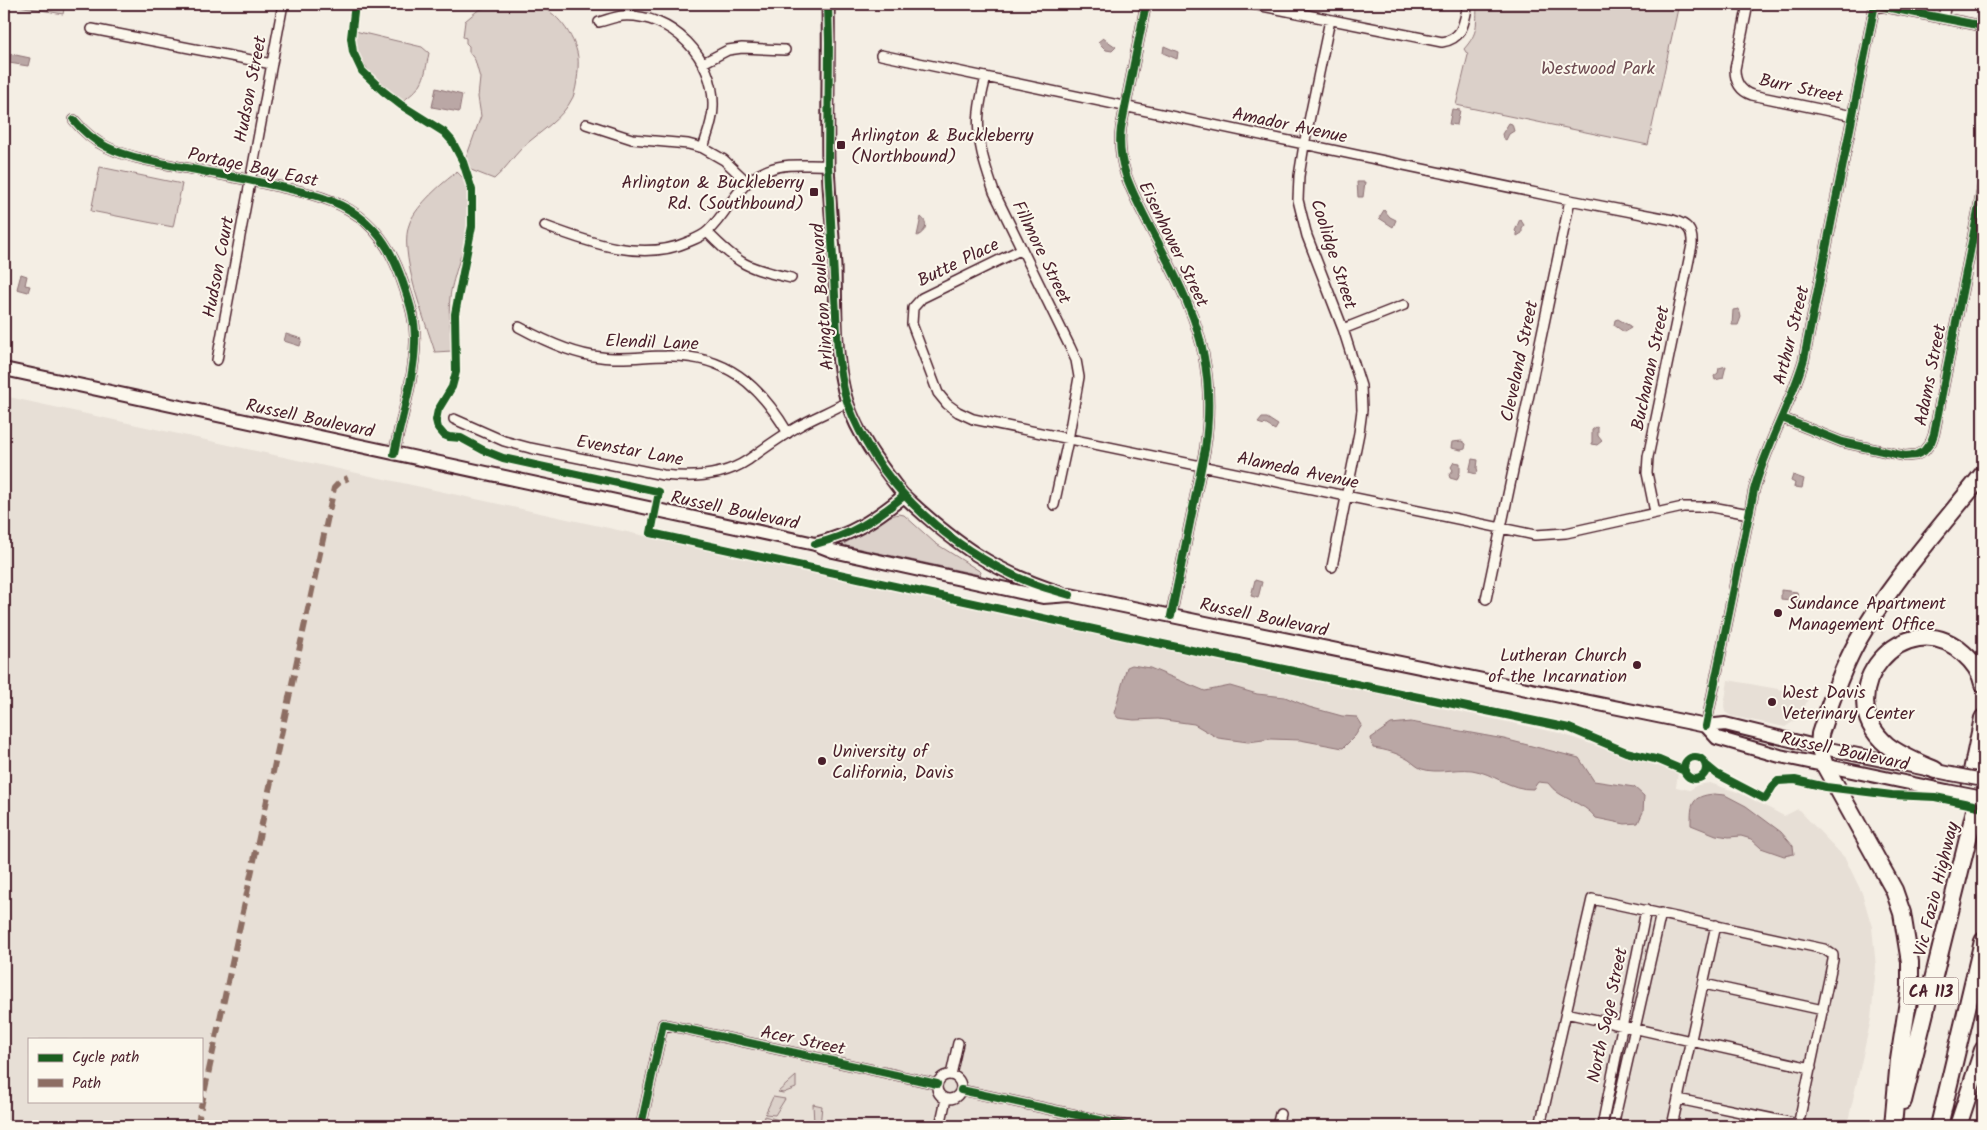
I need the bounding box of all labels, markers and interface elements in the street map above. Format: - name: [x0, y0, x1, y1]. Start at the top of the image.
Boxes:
- street label: Hudson Street: [227, 33, 276, 145]
- park label: Westwood Park: [1541, 55, 1656, 84]
- street label: Burr Street: [1756, 66, 1846, 113]
- street label: Amador Avenue: [1229, 100, 1350, 153]
- place label: Arlington & Buckleberry (Northbound): [851, 122, 1034, 172]
- marker: Arlington & Buckleberry (Northbound): [835, 139, 847, 151]
- street label: Portage Bay East: [185, 141, 321, 197]
- place label: Arlington & Buckleberry Rd. (Southbound): [621, 169, 805, 219]
- street label: Eisenhower Street: [1130, 177, 1216, 314]
- marker: Arlington & Buckleberry Rd. (Southbound): [808, 186, 820, 198]
- street label: Fillmore Street: [1003, 196, 1079, 310]
- street label: Coolidge Street: [1301, 196, 1364, 314]
- street label: Hudson Court: [195, 213, 244, 321]
- street label: Arlington Boulevard: [804, 221, 843, 371]
- street label: Butte Place: [913, 231, 1005, 296]
- street label: Arthur Street: [1766, 282, 1819, 388]
- street label: Cleveland Street: [1493, 297, 1548, 425]
- street label: Buchanan Street: [1624, 302, 1679, 433]
- street label: Adams Street: [1907, 321, 1956, 429]
- street label: Elendil Lane: [605, 327, 699, 360]
- street label: Russell Boulevard: [243, 392, 377, 447]
- street label: Evenstar Lane: [574, 428, 685, 475]
- street label: Alameda Avenue: [1234, 444, 1361, 499]
- street label: Russell Boulevard: [668, 484, 802, 539]
- place label: Sundance Apartment Management Office: [1788, 590, 1947, 640]
- street label: Russell Boulevard: [1197, 591, 1331, 646]
- marker: Sundance Apartment Management Office: [1772, 607, 1784, 619]
- place label: Lutheran Church of the Incarnation: [1488, 642, 1627, 692]
- marker: Lutheran Church of the Incarnation: [1631, 659, 1643, 671]
- place label: West Davis Veterinary Center: [1782, 679, 1915, 729]
- marker: West Davis Veterinary Center: [1766, 696, 1778, 708]
- street label: Russell Boulevard: [1778, 725, 1912, 780]
- place label: University of California, Davis: [832, 738, 954, 788]
- marker: University of California, Davis: [816, 755, 828, 767]
- street label: Vic Fazio Highway: [1907, 818, 1968, 960]
- street label: North Sage Street: [1580, 944, 1637, 1086]
- road number: CA 113: [1904, 978, 1958, 1004]
- street label: Acer Street: [758, 1018, 849, 1065]
- legend: [28, 1038, 202, 1102]
- text: Cycle path: [72, 1046, 139, 1070]
- text: Path: [72, 1072, 101, 1096]

